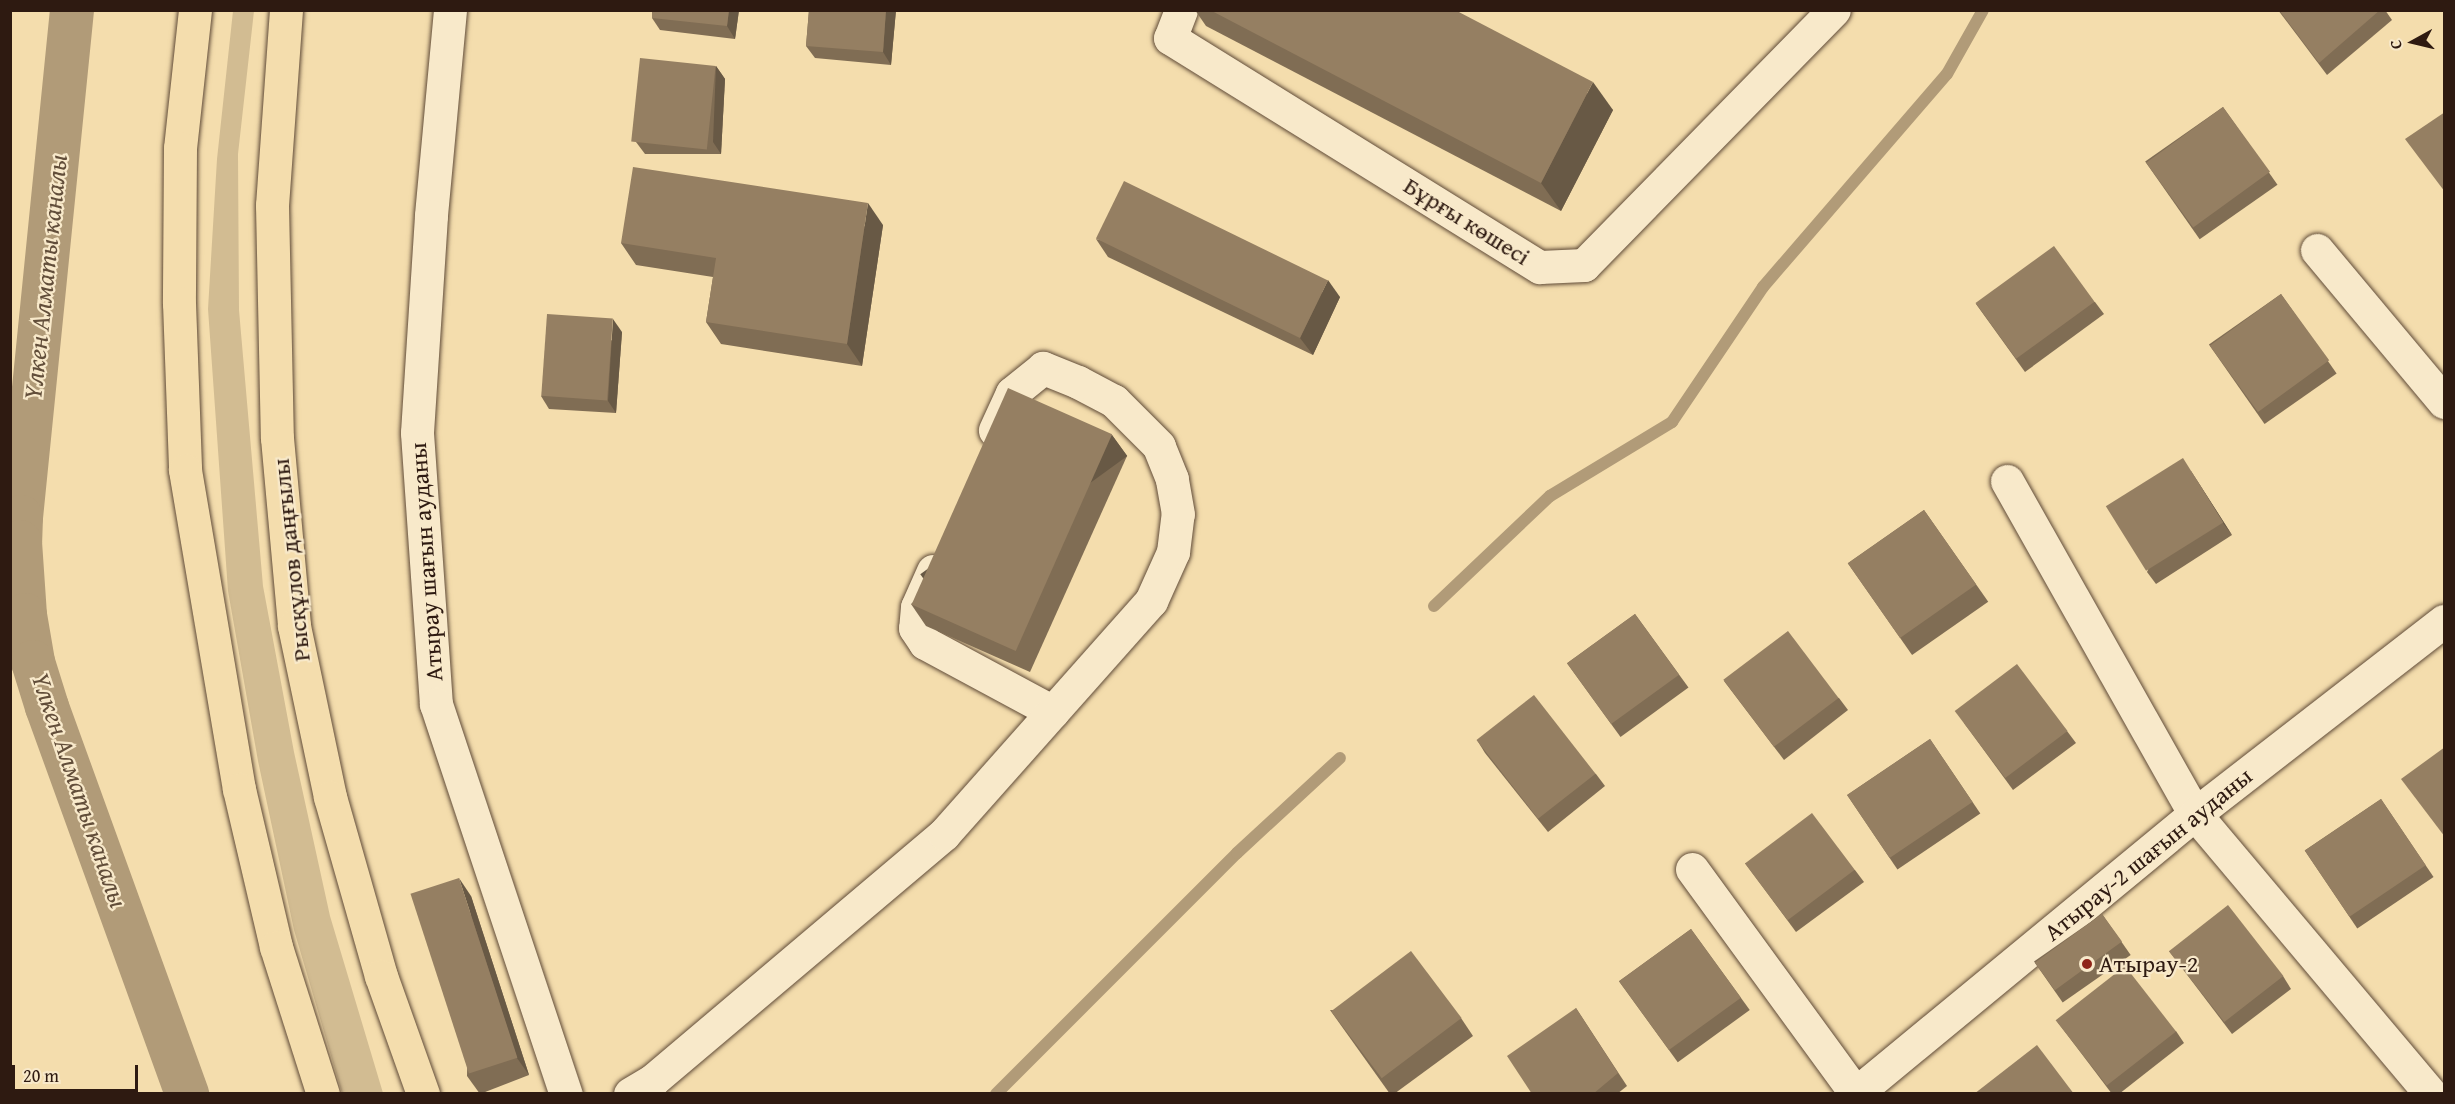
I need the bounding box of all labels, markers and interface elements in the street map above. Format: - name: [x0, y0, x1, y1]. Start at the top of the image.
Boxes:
- north arrow: [2383, 12, 2443, 72]
- text: С: [2383, 38, 2408, 51]
- water label: Үлкен Алматы каналы: [17, 153, 73, 401]
- street label: Бұрғы көшесі: [1399, 171, 1535, 271]
- street label: Атырау шағын ауданы: [403, 442, 449, 682]
- street label: Рысқұлов даңғылы: [266, 457, 316, 663]
- water label: Үлкен Алматы каналы: [25, 668, 135, 912]
- street label: Атырау-2 шағын ауданы: [2038, 761, 2258, 947]
- place label: Атырау-2: [2099, 950, 2198, 978]
- marker: Атырау-2: [2080, 957, 2094, 971]
- scale bar: [15, 1053, 141, 1091]
- text: 20 m: [23, 1062, 59, 1089]

